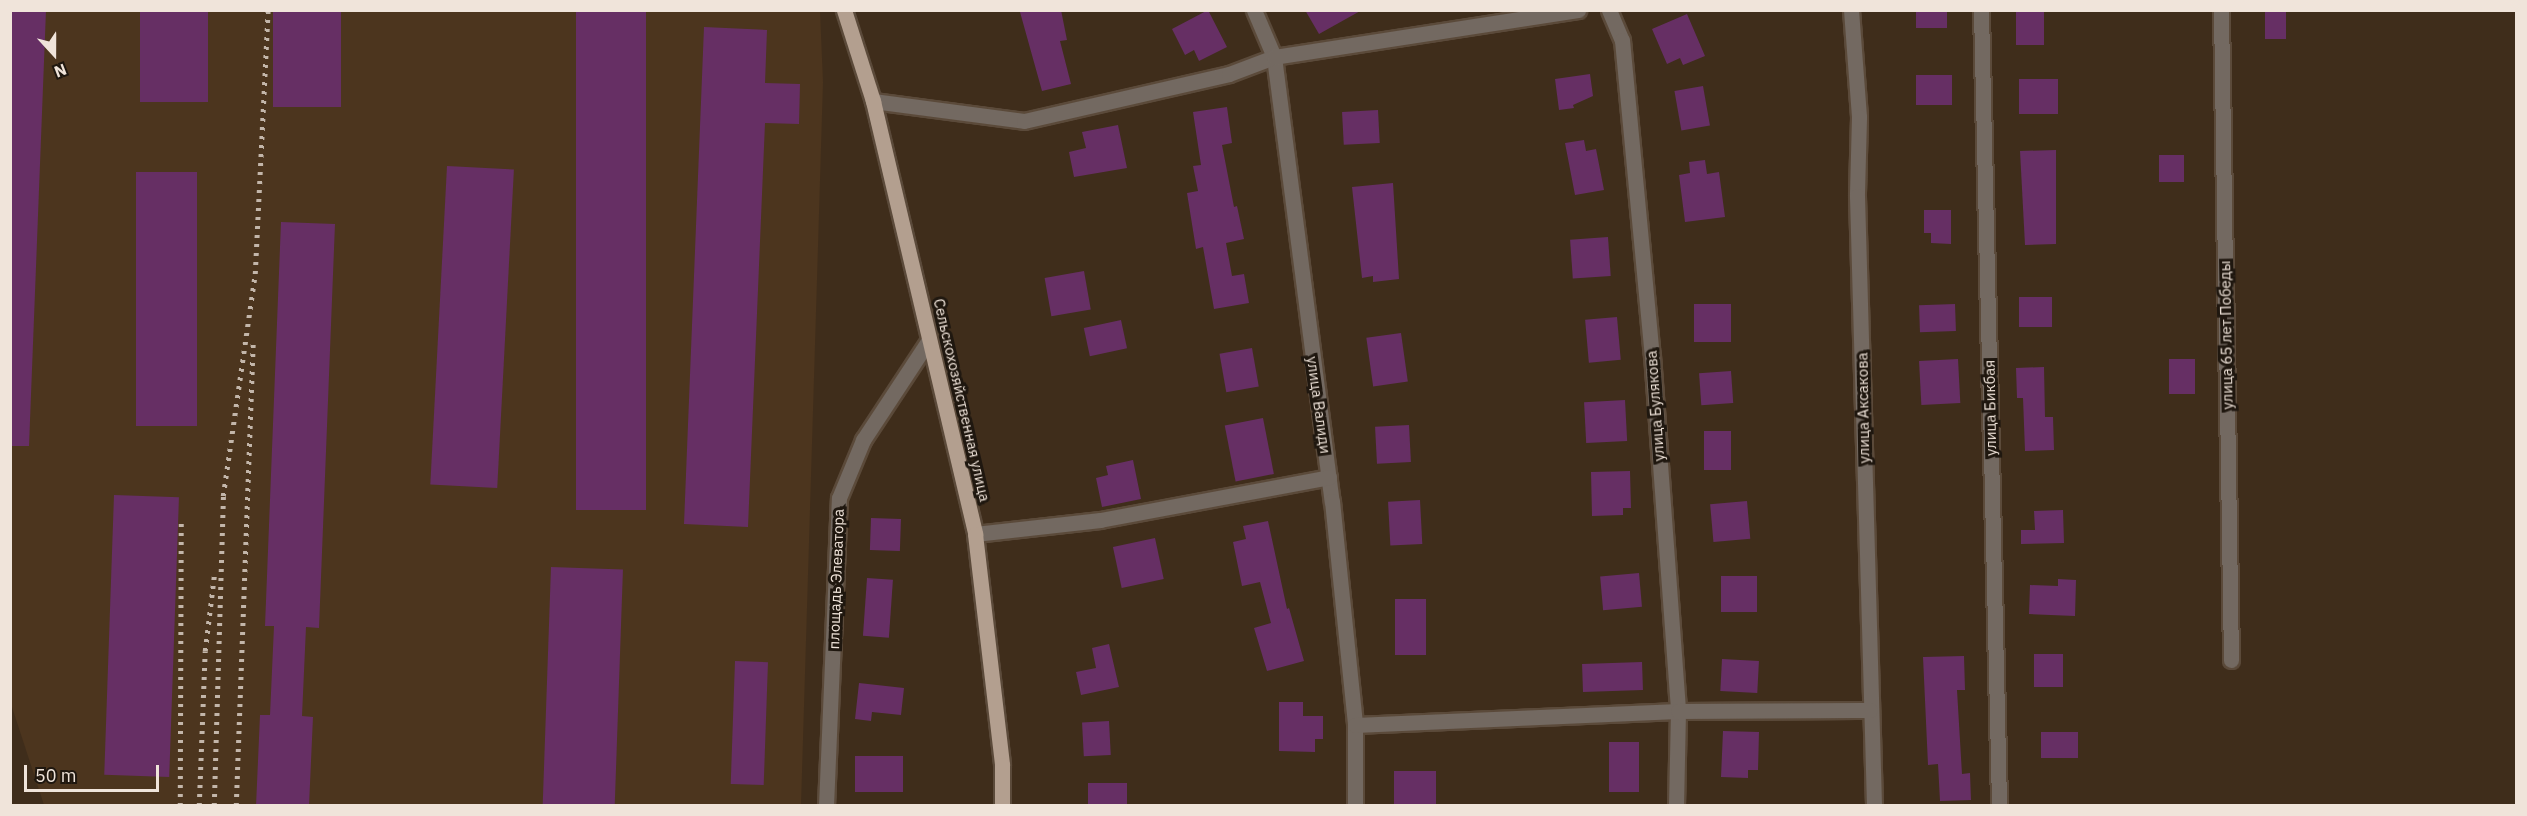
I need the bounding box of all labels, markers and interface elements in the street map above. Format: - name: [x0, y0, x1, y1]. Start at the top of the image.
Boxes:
- north arrow: [24, 24, 84, 84]
- text: N: [51, 59, 69, 82]
- street label: улица 65 лет Победы: [2216, 260, 2236, 410]
- street label: Сельскохозяйственная улица: [930, 297, 994, 503]
- street label: улица Булякова: [1642, 350, 1668, 462]
- street label: улица Аксакова: [1853, 352, 1873, 464]
- street label: улица Валиди: [1303, 355, 1335, 455]
- street label: улица Бикбая: [1980, 360, 2000, 456]
- street label: площадь Элеватора: [825, 508, 847, 650]
- scale bar: [27, 753, 162, 791]
- text: 50 m: [35, 764, 77, 787]

